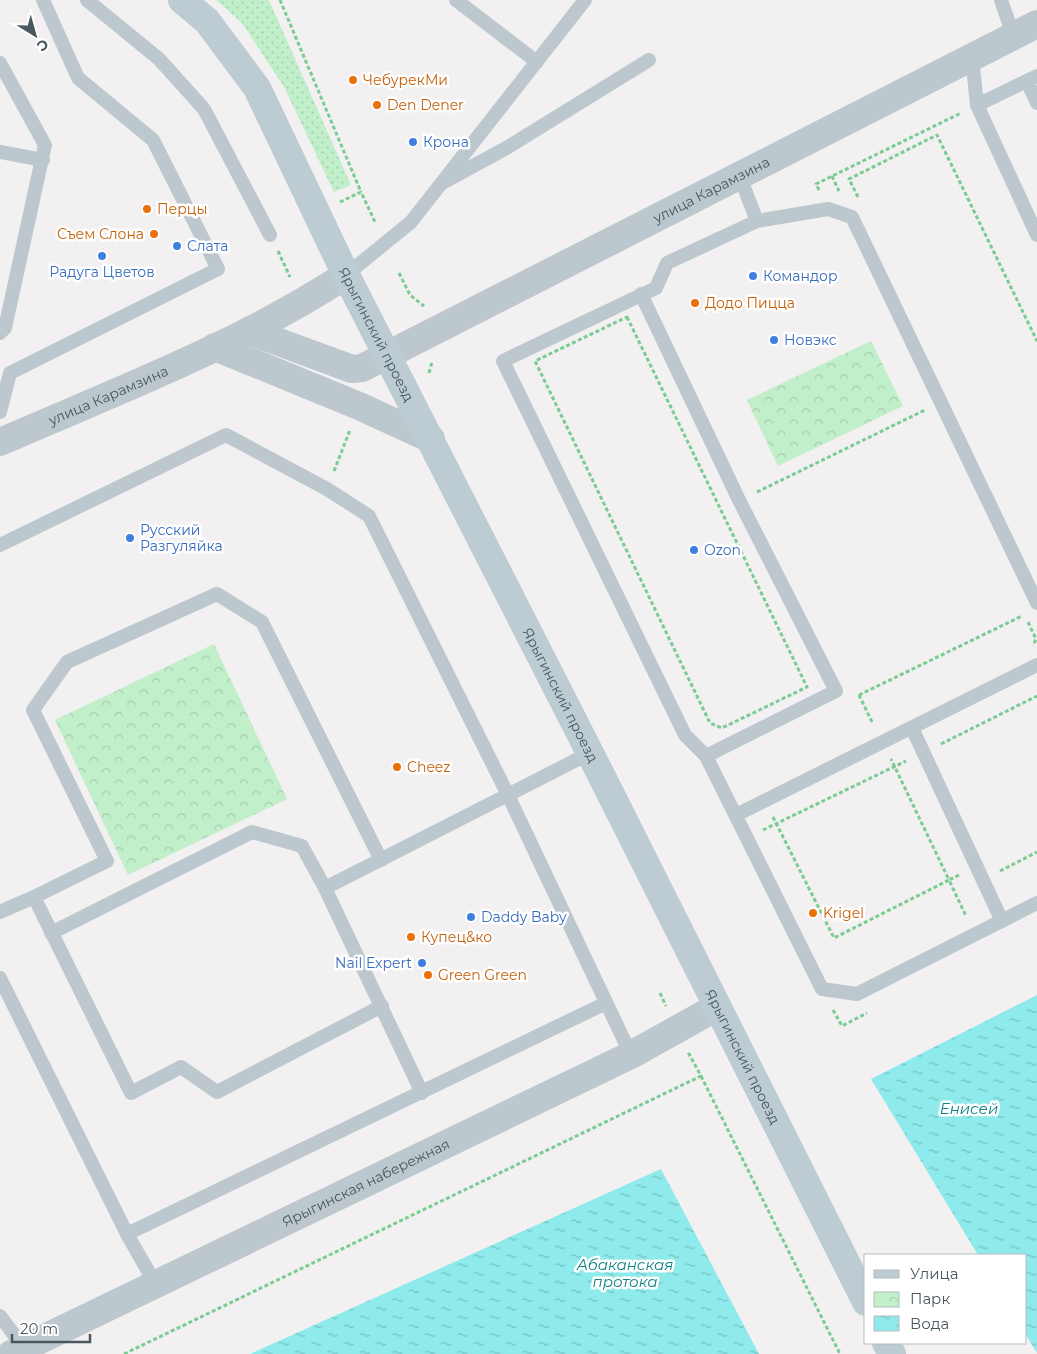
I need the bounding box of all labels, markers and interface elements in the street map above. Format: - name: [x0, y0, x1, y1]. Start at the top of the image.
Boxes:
- north arrow: [10, 10, 60, 60]
- text: С: [33, 35, 52, 56]
- place label: ЧебурекМи: [363, 71, 448, 89]
- marker: ЧебурекМи: [347, 74, 359, 86]
- place label: Den Dener: [387, 96, 464, 114]
- marker: Den Dener: [371, 99, 383, 111]
- place label: Крона: [423, 133, 469, 151]
- marker: Крона: [407, 136, 419, 148]
- street label: улица Карамзина: [649, 153, 773, 228]
- place label: Перцы: [157, 200, 207, 218]
- marker: Перцы: [141, 203, 153, 215]
- place label: Съем Слона: [57, 225, 144, 243]
- marker: Съем Слона: [148, 228, 160, 240]
- place label: Слата: [187, 237, 228, 255]
- marker: Слата: [171, 240, 183, 252]
- marker: Радуга Цветов: [96, 250, 108, 262]
- place label: Радуга Цветов: [49, 263, 155, 281]
- street label: Ярыгинский проезд: [335, 264, 418, 405]
- place label: Командор: [763, 267, 838, 285]
- marker: Командор: [747, 270, 759, 282]
- place label: Додо Пицца: [705, 294, 795, 312]
- marker: Додо Пицца: [689, 297, 701, 309]
- place label: Новэкс: [784, 331, 837, 349]
- marker: Новэкс: [768, 334, 780, 346]
- street label: улица Карамзина: [45, 362, 171, 430]
- place label: Русский Разгуляйка: [140, 521, 223, 555]
- marker: Русский Разгуляйка: [124, 532, 136, 544]
- place label: Ozon: [704, 541, 741, 559]
- marker: Ozon: [688, 544, 700, 556]
- street label: Ярыгинский проезд: [519, 625, 602, 765]
- place label: Cheez: [407, 758, 450, 776]
- marker: Cheez: [391, 761, 403, 773]
- place label: Krigel: [823, 904, 864, 922]
- marker: Krigel: [807, 907, 819, 919]
- place label: Daddy Baby: [481, 908, 567, 926]
- marker: Daddy Baby: [465, 911, 477, 923]
- place label: Купец&ко: [421, 928, 492, 946]
- marker: Купец&ко: [405, 931, 417, 943]
- place label: Nail Expert: [335, 954, 412, 972]
- marker: Nail Expert: [416, 957, 428, 969]
- place label: Green Green: [438, 966, 527, 984]
- marker: Green Green: [422, 969, 434, 981]
- street label: Ярыгинский проезд: [701, 986, 784, 1127]
- water label: Енисей: [940, 1099, 998, 1118]
- street label: Ярыгинская набережная: [279, 1135, 453, 1231]
- legend: [864, 1254, 1027, 1344]
- water label: Абаканская протока: [576, 1255, 673, 1291]
- text: Улица: [910, 1264, 958, 1283]
- text: Парк: [910, 1289, 950, 1308]
- scale bar: [12, 1312, 90, 1344]
- text: Вода: [910, 1314, 949, 1333]
- text: 20 m: [20, 1319, 58, 1338]

